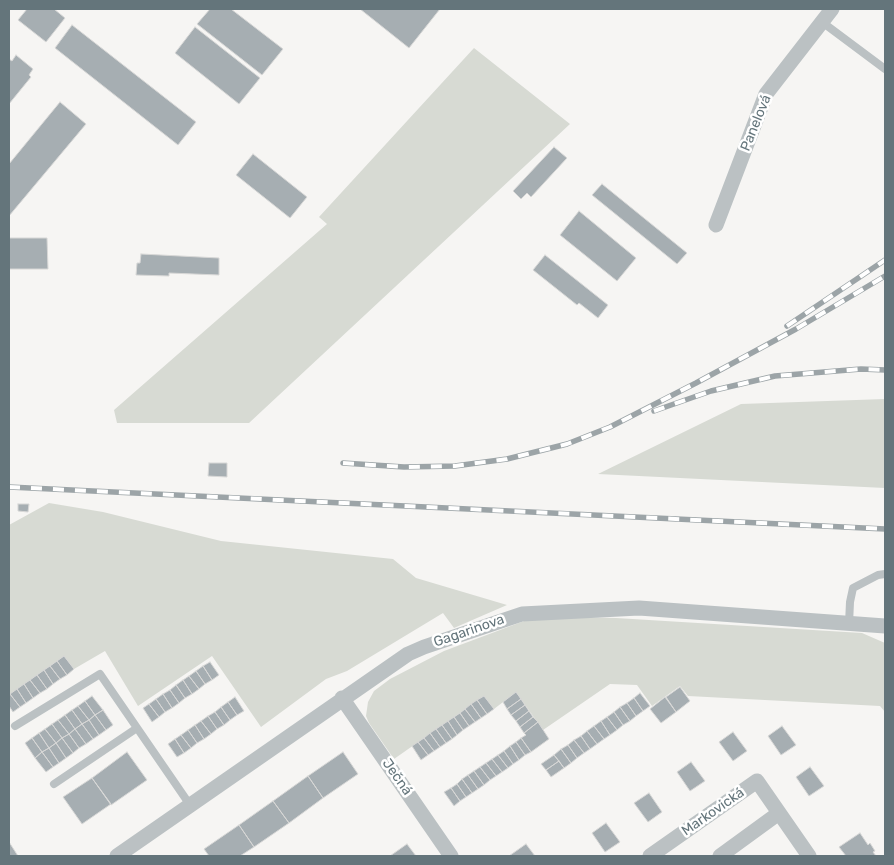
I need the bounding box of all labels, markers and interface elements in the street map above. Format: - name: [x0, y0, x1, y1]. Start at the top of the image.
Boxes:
- street label: Panelová: [737, 92, 775, 154]
- street label: Gagarinova: [432, 611, 506, 651]
- street label: Ječná: [378, 756, 416, 798]
- street label: Markovická: [678, 784, 748, 840]

